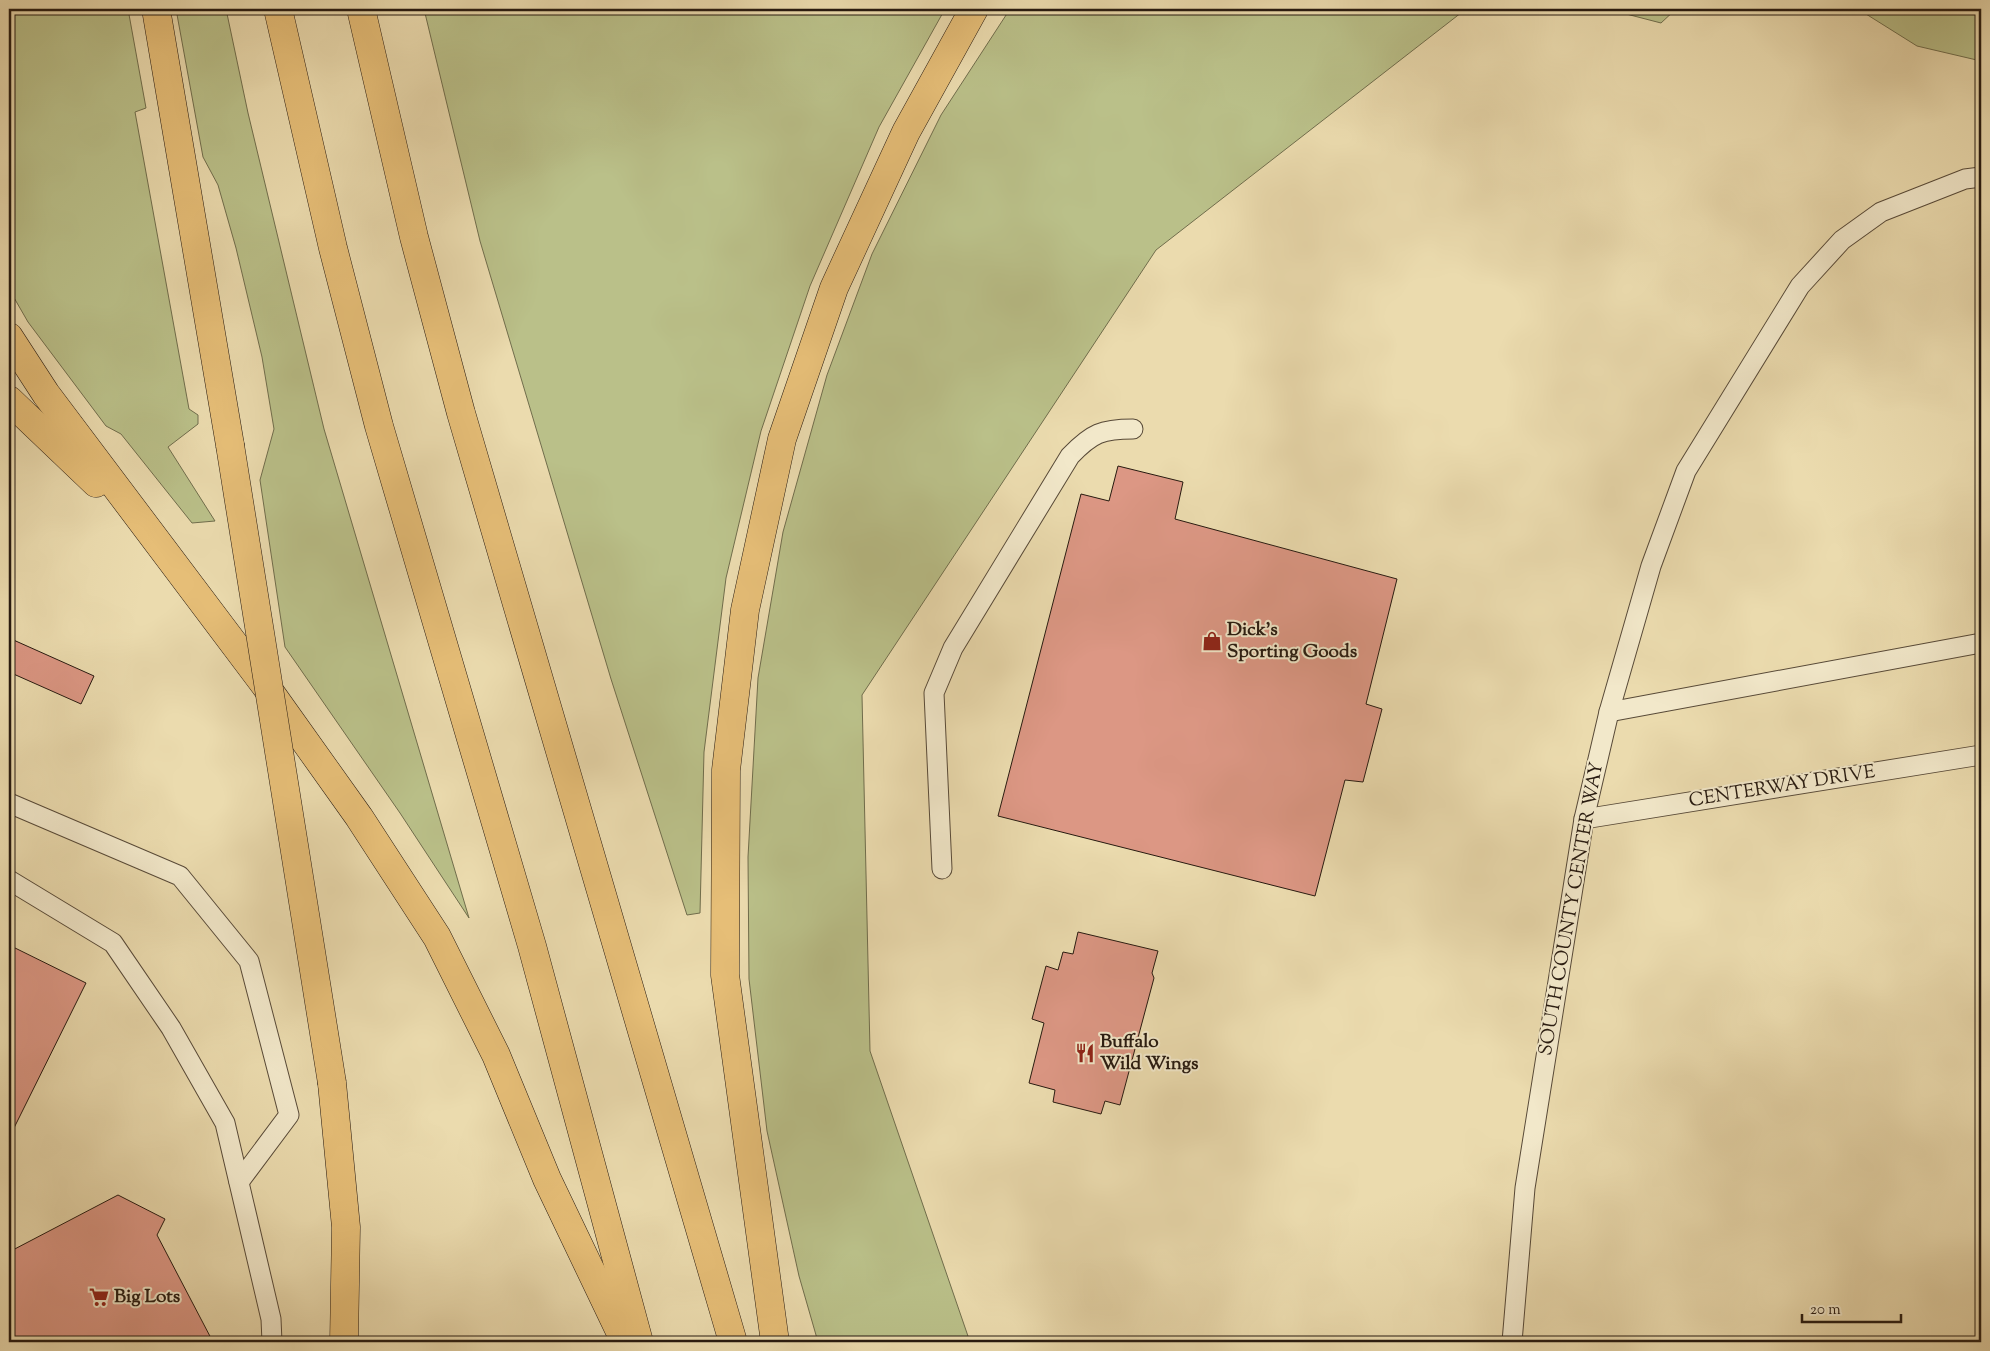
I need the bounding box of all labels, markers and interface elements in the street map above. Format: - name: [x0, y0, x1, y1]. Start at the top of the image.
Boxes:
- place label: Dick's Sporting Goods: [1227, 617, 1358, 666]
- shop icon: Dick's Sporting Goods: [1201, 630, 1223, 652]
- street label: CENTERWAY DRIVE: [1687, 759, 1878, 815]
- street label: SOUTH COUNTY CENTER WAY: [1533, 760, 1611, 1058]
- place label: Buffalo Wild Wings: [1100, 1029, 1199, 1078]
- restaurant icon: Buffalo Wild Wings: [1074, 1042, 1096, 1064]
- place label: Big Lots: [114, 1284, 181, 1311]
- supermarket icon: Big Lots: [88, 1286, 110, 1308]
- scale bar: [1802, 1291, 1901, 1323]
- text: 20 m: [1810, 1300, 1841, 1321]

